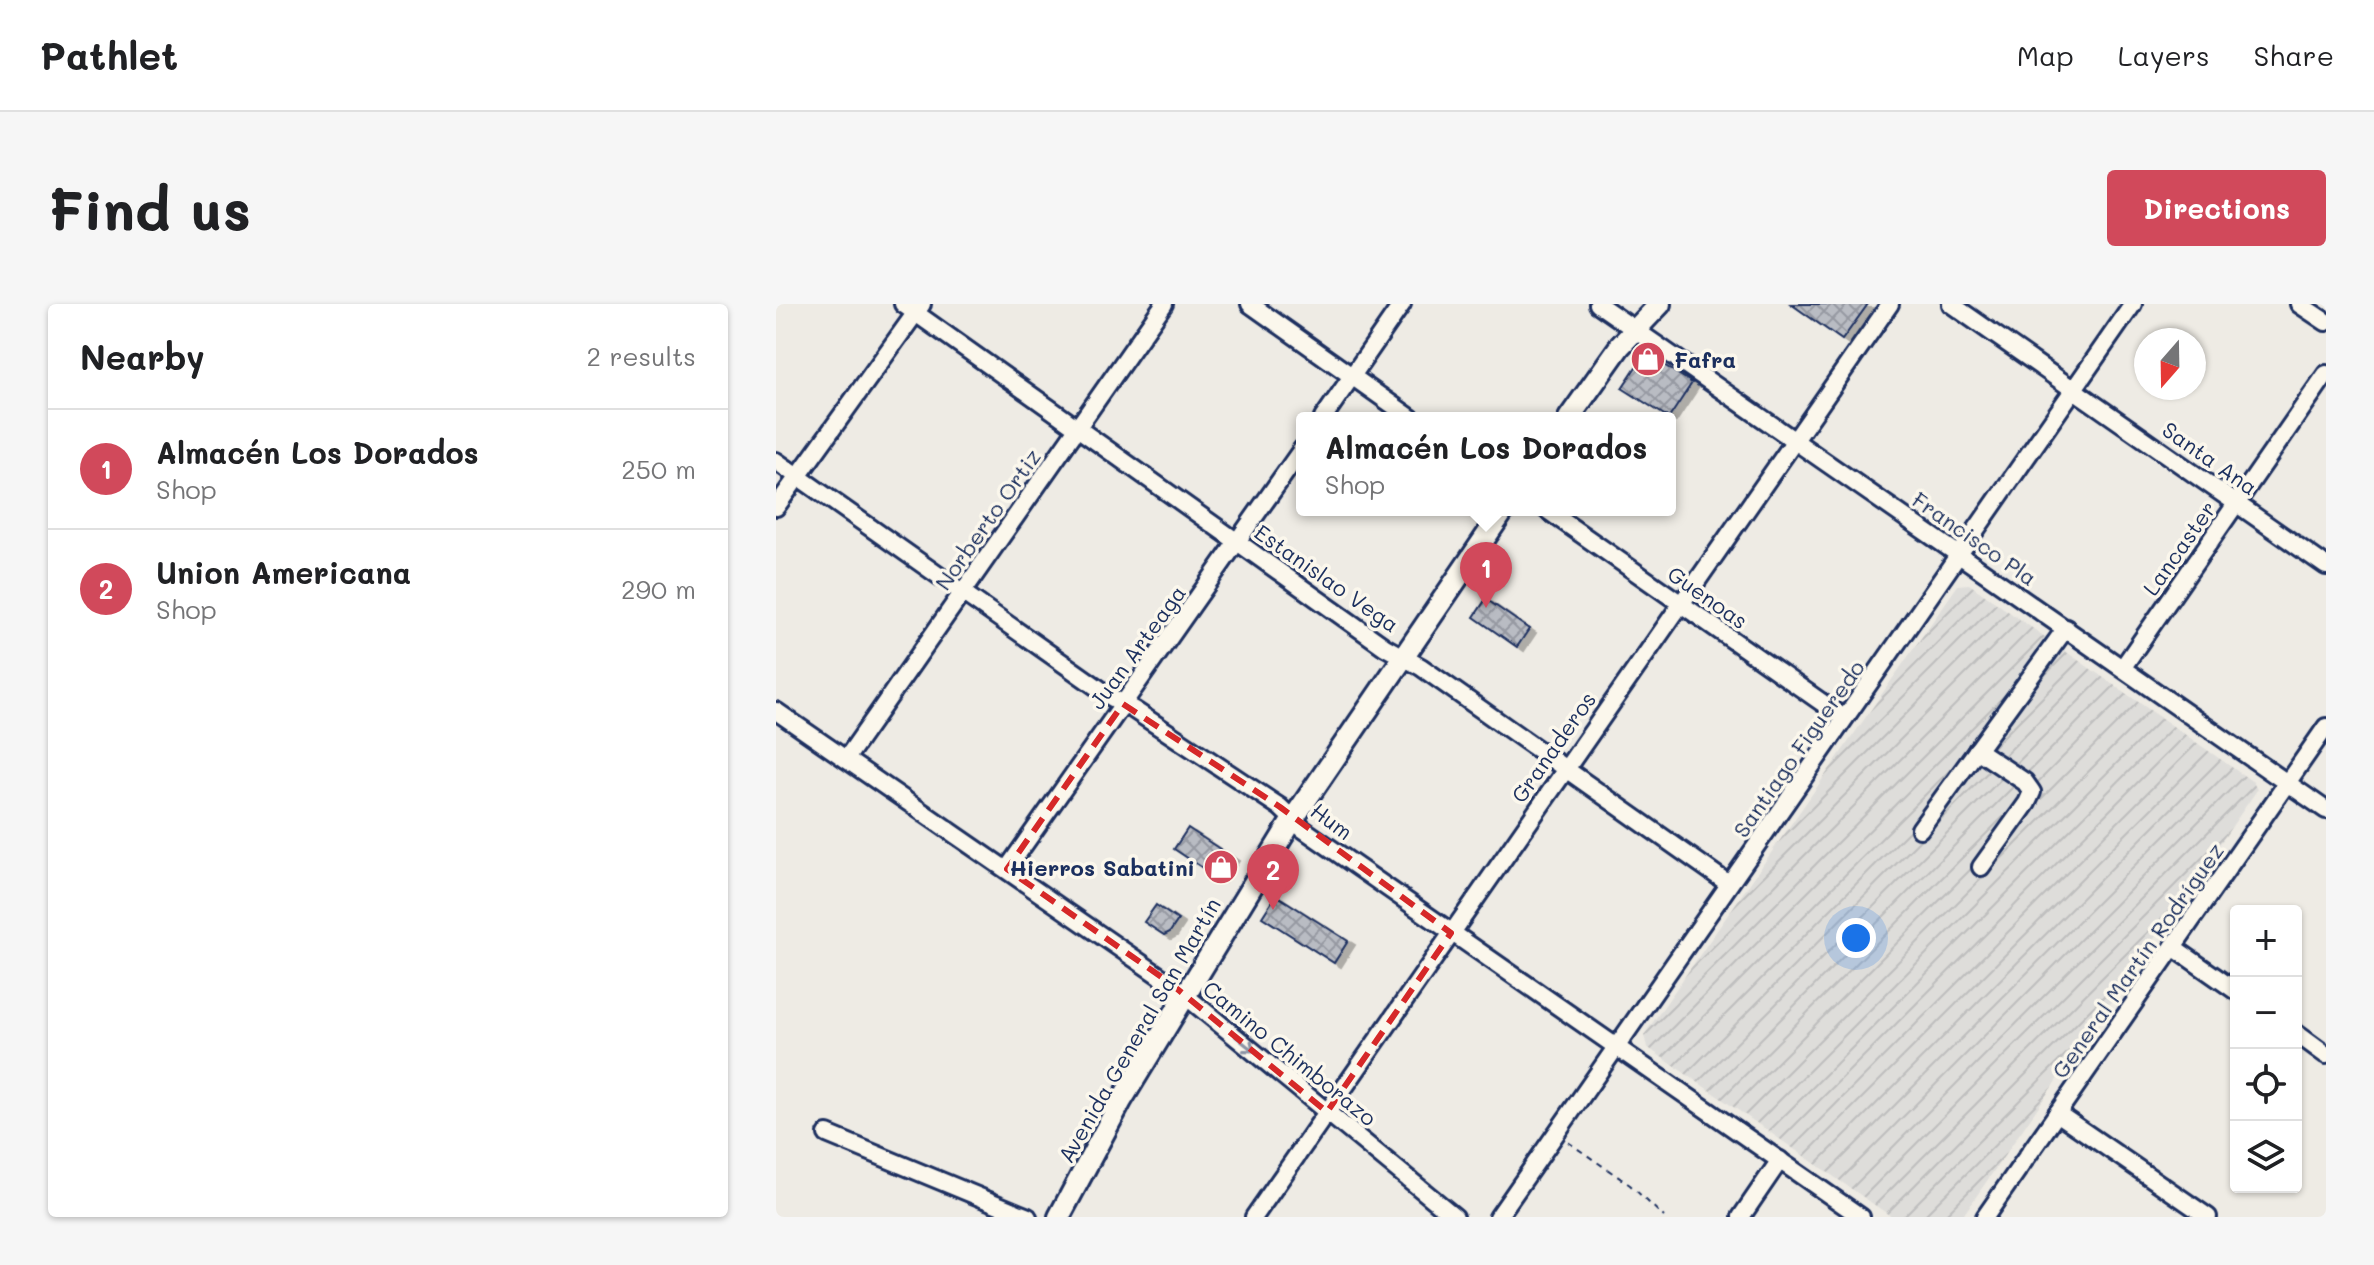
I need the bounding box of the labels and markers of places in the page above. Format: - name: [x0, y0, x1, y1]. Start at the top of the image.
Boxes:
- shop icon: Fafra: [1629, 340, 1667, 378]
- place label: Fafra: [1674, 345, 1736, 374]
- pin: 1: [1460, 542, 1512, 608]
- pin: 2: [1247, 844, 1299, 910]
- shop icon: Hierros Sabatini: [1202, 848, 1240, 886]
- place label: Hierros Sabatini: [1009, 853, 1195, 882]

